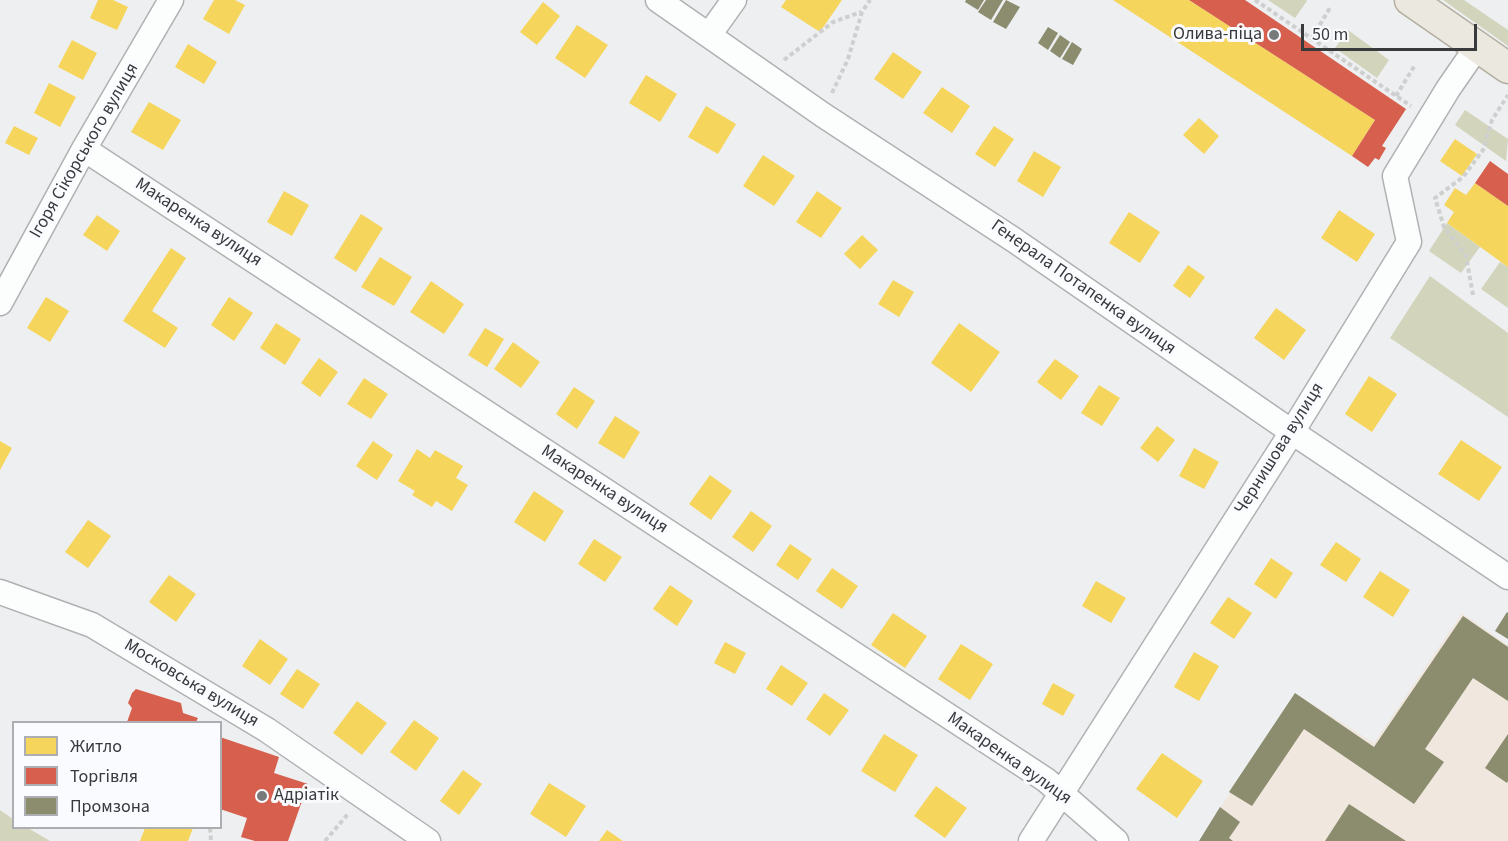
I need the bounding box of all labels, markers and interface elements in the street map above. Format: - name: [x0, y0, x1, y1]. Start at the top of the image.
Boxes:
- scale bar: [1304, 12, 1480, 50]
- text: 50 m: [1312, 22, 1348, 47]
- place label: Олива-піца: [1173, 24, 1262, 46]
- marker: Олива-піца: [1267, 28, 1281, 42]
- street label: Ігоря Сікорського вулиця: [26, 60, 144, 242]
- street label: Макаренка вулиця: [131, 174, 265, 272]
- street label: Генерала Потапенка вулиця: [986, 216, 1180, 360]
- street label: Чернишова вулиця: [1231, 379, 1329, 519]
- street label: Макаренка вулиця: [537, 441, 671, 539]
- street label: Московська вулиця: [120, 635, 262, 733]
- street label: Макаренка вулиця: [943, 708, 1075, 810]
- legend: [12, 721, 222, 829]
- text: Житло: [70, 734, 122, 759]
- text: Торгівля: [70, 764, 138, 789]
- place label: Адріатік: [274, 785, 339, 807]
- marker: Адріатік: [255, 789, 269, 803]
- text: Промзона: [70, 794, 150, 819]

